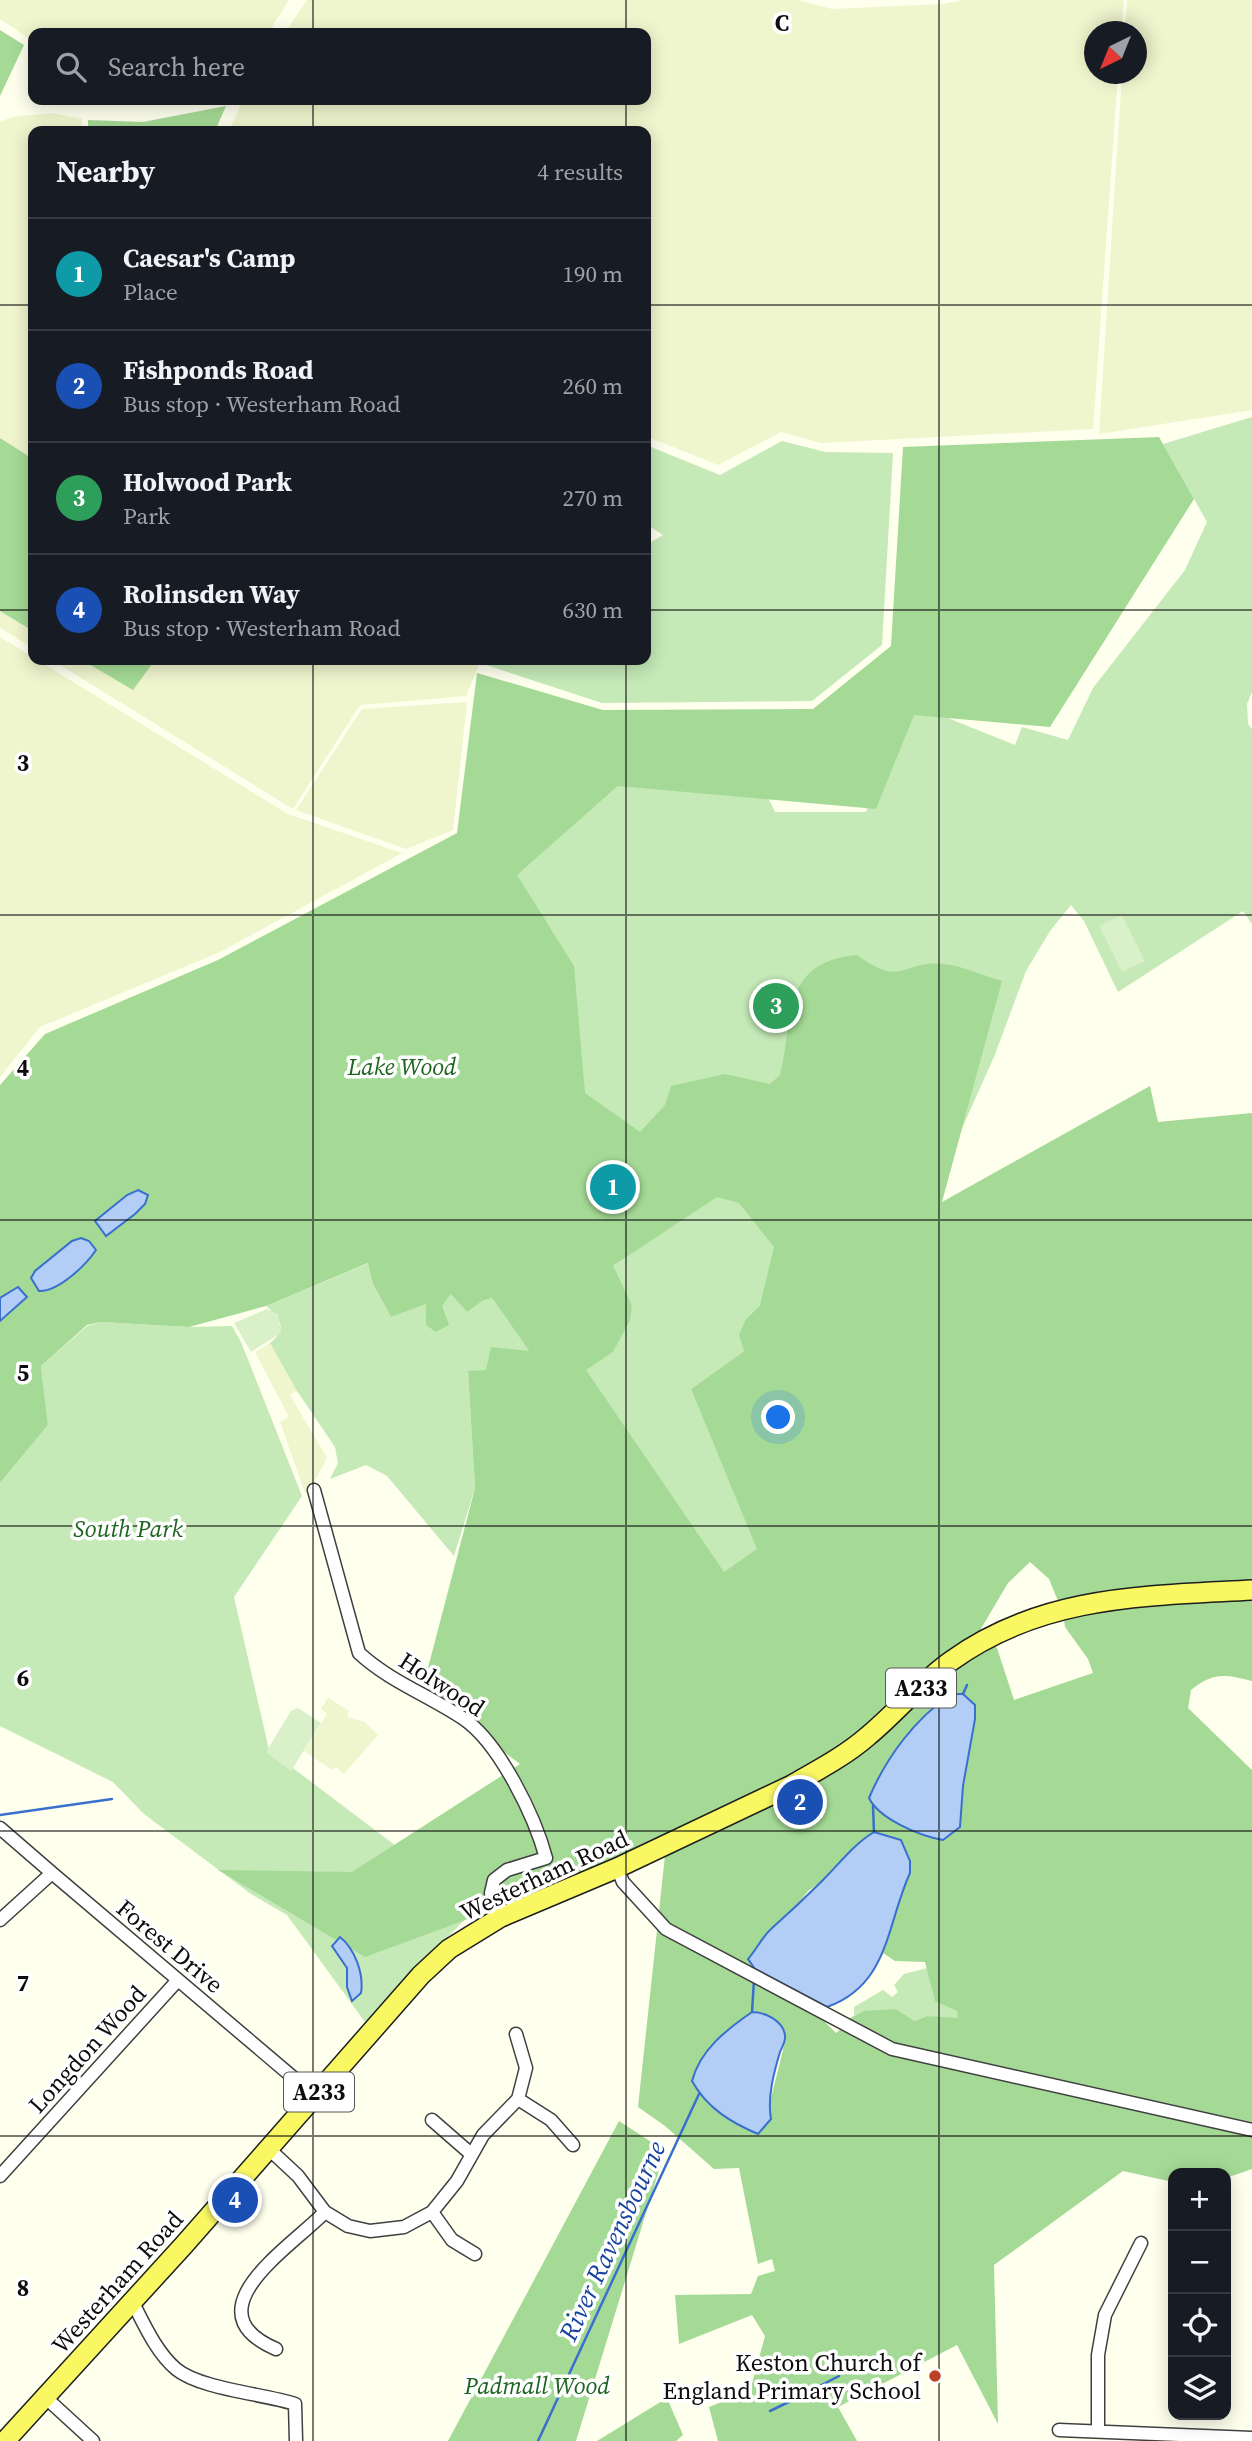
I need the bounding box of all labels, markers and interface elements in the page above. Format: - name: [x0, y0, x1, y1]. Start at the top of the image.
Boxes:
- text: C: [775, 7, 789, 39]
- north arrow: [1084, 21, 1147, 84]
- search box: [28, 28, 651, 105]
- icon: search: [52, 48, 90, 86]
- text: Search here: [108, 49, 245, 85]
- text: Nearby: [56, 151, 155, 192]
- text: 4 results: [537, 156, 623, 188]
- text: Caesar's Camp: [123, 240, 295, 276]
- text: 1: [73, 258, 85, 290]
- text: 190 m: [562, 258, 623, 290]
- text: Place: [123, 276, 178, 308]
- text: Fishponds Road: [123, 352, 313, 388]
- text: 2: [73, 370, 85, 402]
- text: 260 m: [562, 370, 623, 402]
- text: Bus stop · Westerham Road: [123, 388, 400, 420]
- text: Holwood Park: [123, 464, 292, 500]
- text: 3: [73, 482, 85, 514]
- text: 270 m: [562, 482, 623, 514]
- text: Park: [123, 500, 170, 532]
- text: Rolinsden Way: [123, 576, 300, 612]
- text: 4: [73, 594, 85, 626]
- text: 630 m: [562, 594, 623, 626]
- text: Bus stop · Westerham Road: [123, 612, 400, 644]
- text: 3: [17, 747, 29, 779]
- pin: 3: [753, 980, 799, 1032]
- park label: Lake Wood: [347, 1050, 457, 1083]
- text: 4: [17, 1052, 29, 1084]
- pin: 1: [590, 1161, 636, 1213]
- text: 5: [17, 1357, 29, 1389]
- your location: [761, 1400, 795, 1434]
- park label: South Park: [73, 1512, 183, 1545]
- street label: Holwood: [393, 1644, 492, 1724]
- text: 6: [17, 1662, 29, 1694]
- road number: A233: [886, 1668, 956, 1708]
- pin: 2: [777, 1776, 823, 1828]
- street label: Westerham Road: [455, 1821, 634, 1928]
- street label: Forest Drive: [110, 1892, 230, 2000]
- text: 7: [17, 1967, 29, 1999]
- street label: Longdon Wood: [21, 1978, 154, 2120]
- road number: A233: [284, 2072, 354, 2112]
- water label: River Ravensbourne: [550, 2135, 674, 2348]
- map controls: [1168, 2168, 1231, 2420]
- button: +: [1168, 2168, 1231, 2231]
- pin: 4: [212, 2174, 258, 2226]
- street label: Westerham Road: [44, 2203, 190, 2361]
- button: −: [1168, 2231, 1231, 2294]
- text: 8: [17, 2272, 29, 2304]
- button: locate: [1168, 2294, 1231, 2357]
- place label: Keston Church of England Primary School: [662, 2346, 923, 2407]
- button: layers: [1168, 2357, 1231, 2420]
- marker: Keston Church of England Primary School: [927, 2368, 943, 2384]
- park label: Padmall Wood: [463, 2369, 610, 2402]

